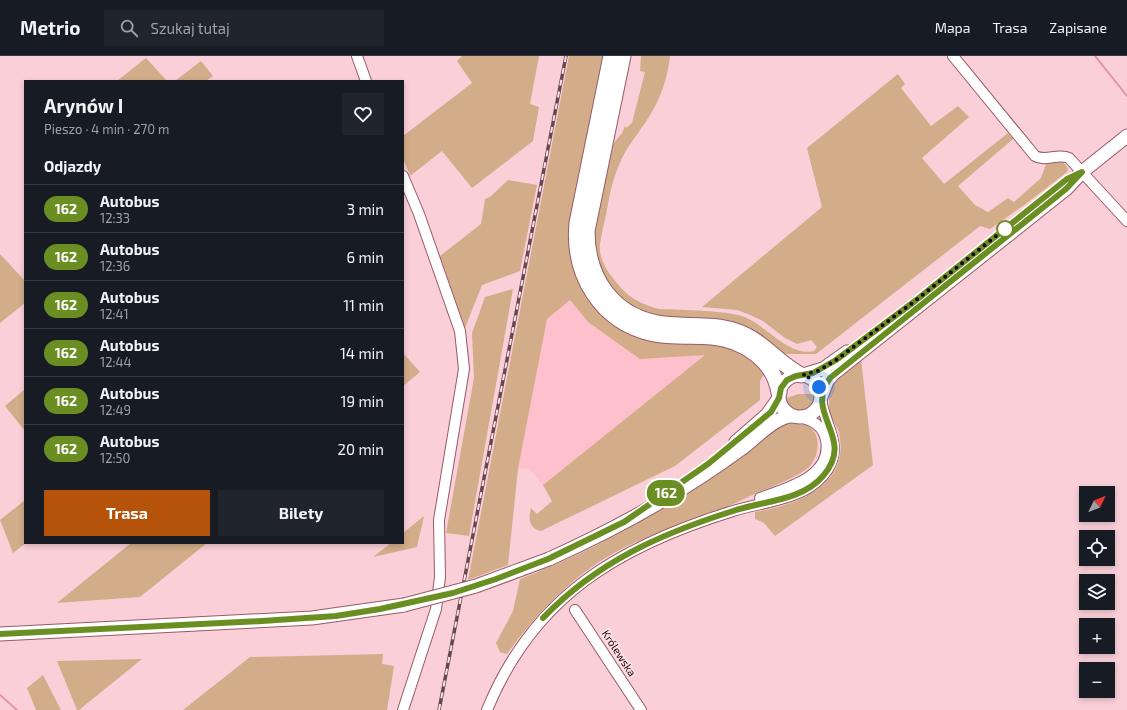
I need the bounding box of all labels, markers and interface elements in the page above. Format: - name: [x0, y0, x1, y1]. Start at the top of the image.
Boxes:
- search box: [104, 10, 384, 46]
- text: Metrio: [20, 16, 80, 39]
- icon: search: [118, 17, 140, 39]
- text: Szukaj tutaj: [150, 19, 230, 37]
- text: Mapa: [935, 19, 970, 36]
- text: Trasa: [992, 19, 1027, 36]
- text: Zapisane: [1049, 19, 1107, 36]
- button: heart: [342, 93, 384, 135]
- text: Arynów I: [44, 94, 123, 117]
- text: Pieszo · 4 min · 270 m: [44, 121, 169, 137]
- text: Odjazdy: [44, 157, 101, 175]
- text: Autobus: [100, 192, 159, 210]
- text: 162: [55, 200, 77, 217]
- text: 3 min: [347, 200, 384, 218]
- text: 12:33: [100, 210, 130, 226]
- unlabelled marker: [996, 220, 1014, 238]
- text: Autobus: [100, 240, 159, 258]
- text: 162: [55, 248, 77, 265]
- text: 6 min: [346, 248, 384, 266]
- text: 12:36: [100, 258, 130, 274]
- text: Autobus: [100, 288, 159, 306]
- text: 162: [55, 296, 77, 313]
- text: 11 min: [343, 296, 384, 314]
- text: 12:41: [100, 306, 129, 322]
- text: Autobus: [100, 336, 159, 354]
- text: 162: [55, 344, 77, 361]
- text: 14 min: [340, 344, 384, 362]
- text: 12:44: [100, 354, 132, 370]
- your location: [809, 377, 829, 397]
- text: Autobus: [100, 384, 159, 402]
- text: 162: [55, 392, 77, 409]
- text: 19 min: [341, 392, 384, 410]
- text: 12:49: [100, 402, 131, 418]
- text: Autobus: [100, 432, 159, 450]
- text: 162: [55, 440, 77, 457]
- text: 20 min: [338, 440, 384, 458]
- text: 12:50: [100, 450, 130, 466]
- line badge: 162: [643, 480, 689, 506]
- text: 162: [655, 484, 677, 501]
- north arrow: [1079, 486, 1115, 522]
- map controls: [1079, 486, 1115, 698]
- button: Trasa: [44, 490, 210, 536]
- button: Bilety: [218, 490, 384, 536]
- button: locate: [1079, 530, 1115, 566]
- button: layers: [1079, 574, 1115, 610]
- button: +: [1079, 618, 1115, 654]
- street label: Królewska: [600, 627, 639, 678]
- button: −: [1079, 662, 1115, 698]

